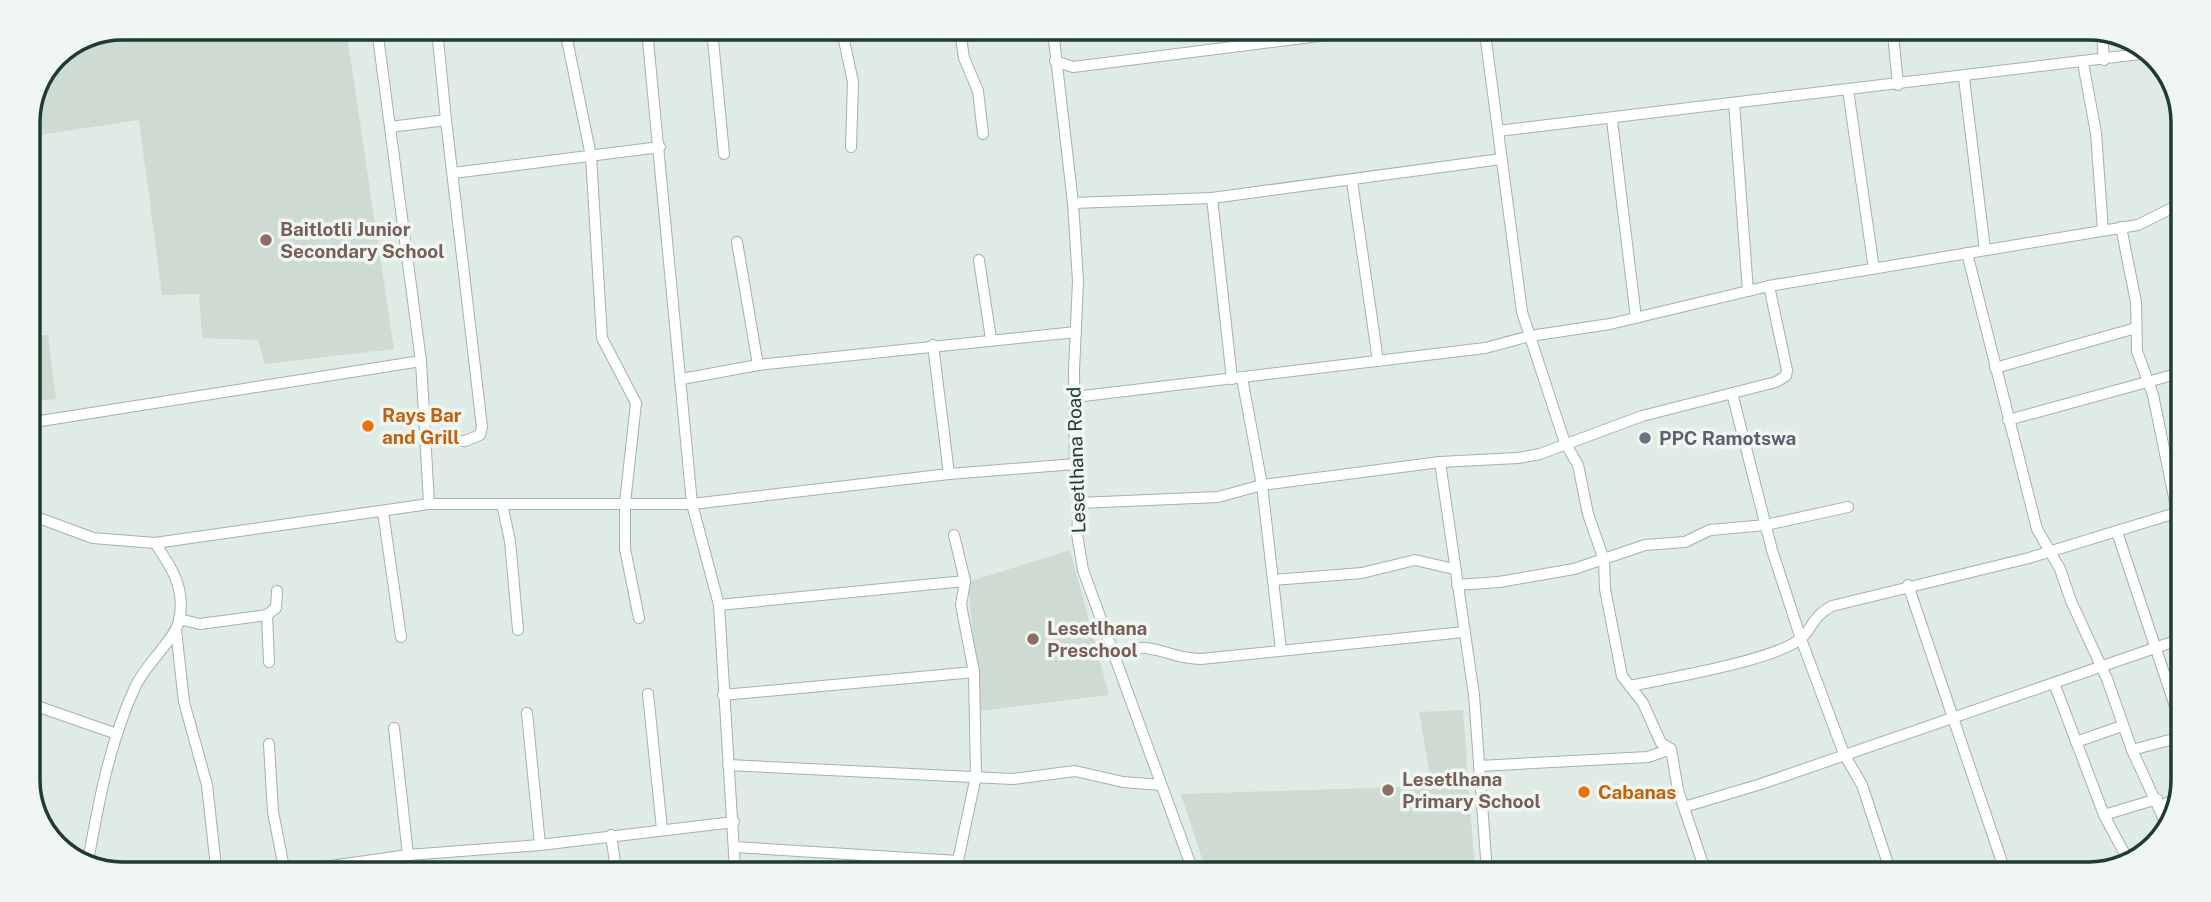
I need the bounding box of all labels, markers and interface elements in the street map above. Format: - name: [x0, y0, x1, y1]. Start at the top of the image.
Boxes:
- place label: Baitlotli Junior Secondary School: [280, 218, 445, 262]
- marker: Baitlotli Junior Secondary School: [258, 232, 274, 248]
- street label: Lesetlhana Road: [1062, 386, 1090, 534]
- place label: Rays Bar and Grill: [382, 404, 462, 448]
- marker: Rays Bar and Grill: [360, 418, 376, 434]
- place label: PPC Ramotswa: [1659, 427, 1796, 449]
- marker: PPC Ramotswa: [1637, 430, 1653, 446]
- place label: Lesetlhana Preschool: [1047, 617, 1147, 661]
- marker: Lesetlhana Preschool: [1025, 631, 1041, 647]
- place label: Lesetlhana Primary School: [1402, 768, 1541, 812]
- place label: Cabanas: [1598, 781, 1676, 803]
- marker: Lesetlhana Primary School: [1380, 782, 1396, 798]
- marker: Cabanas: [1576, 784, 1592, 800]

